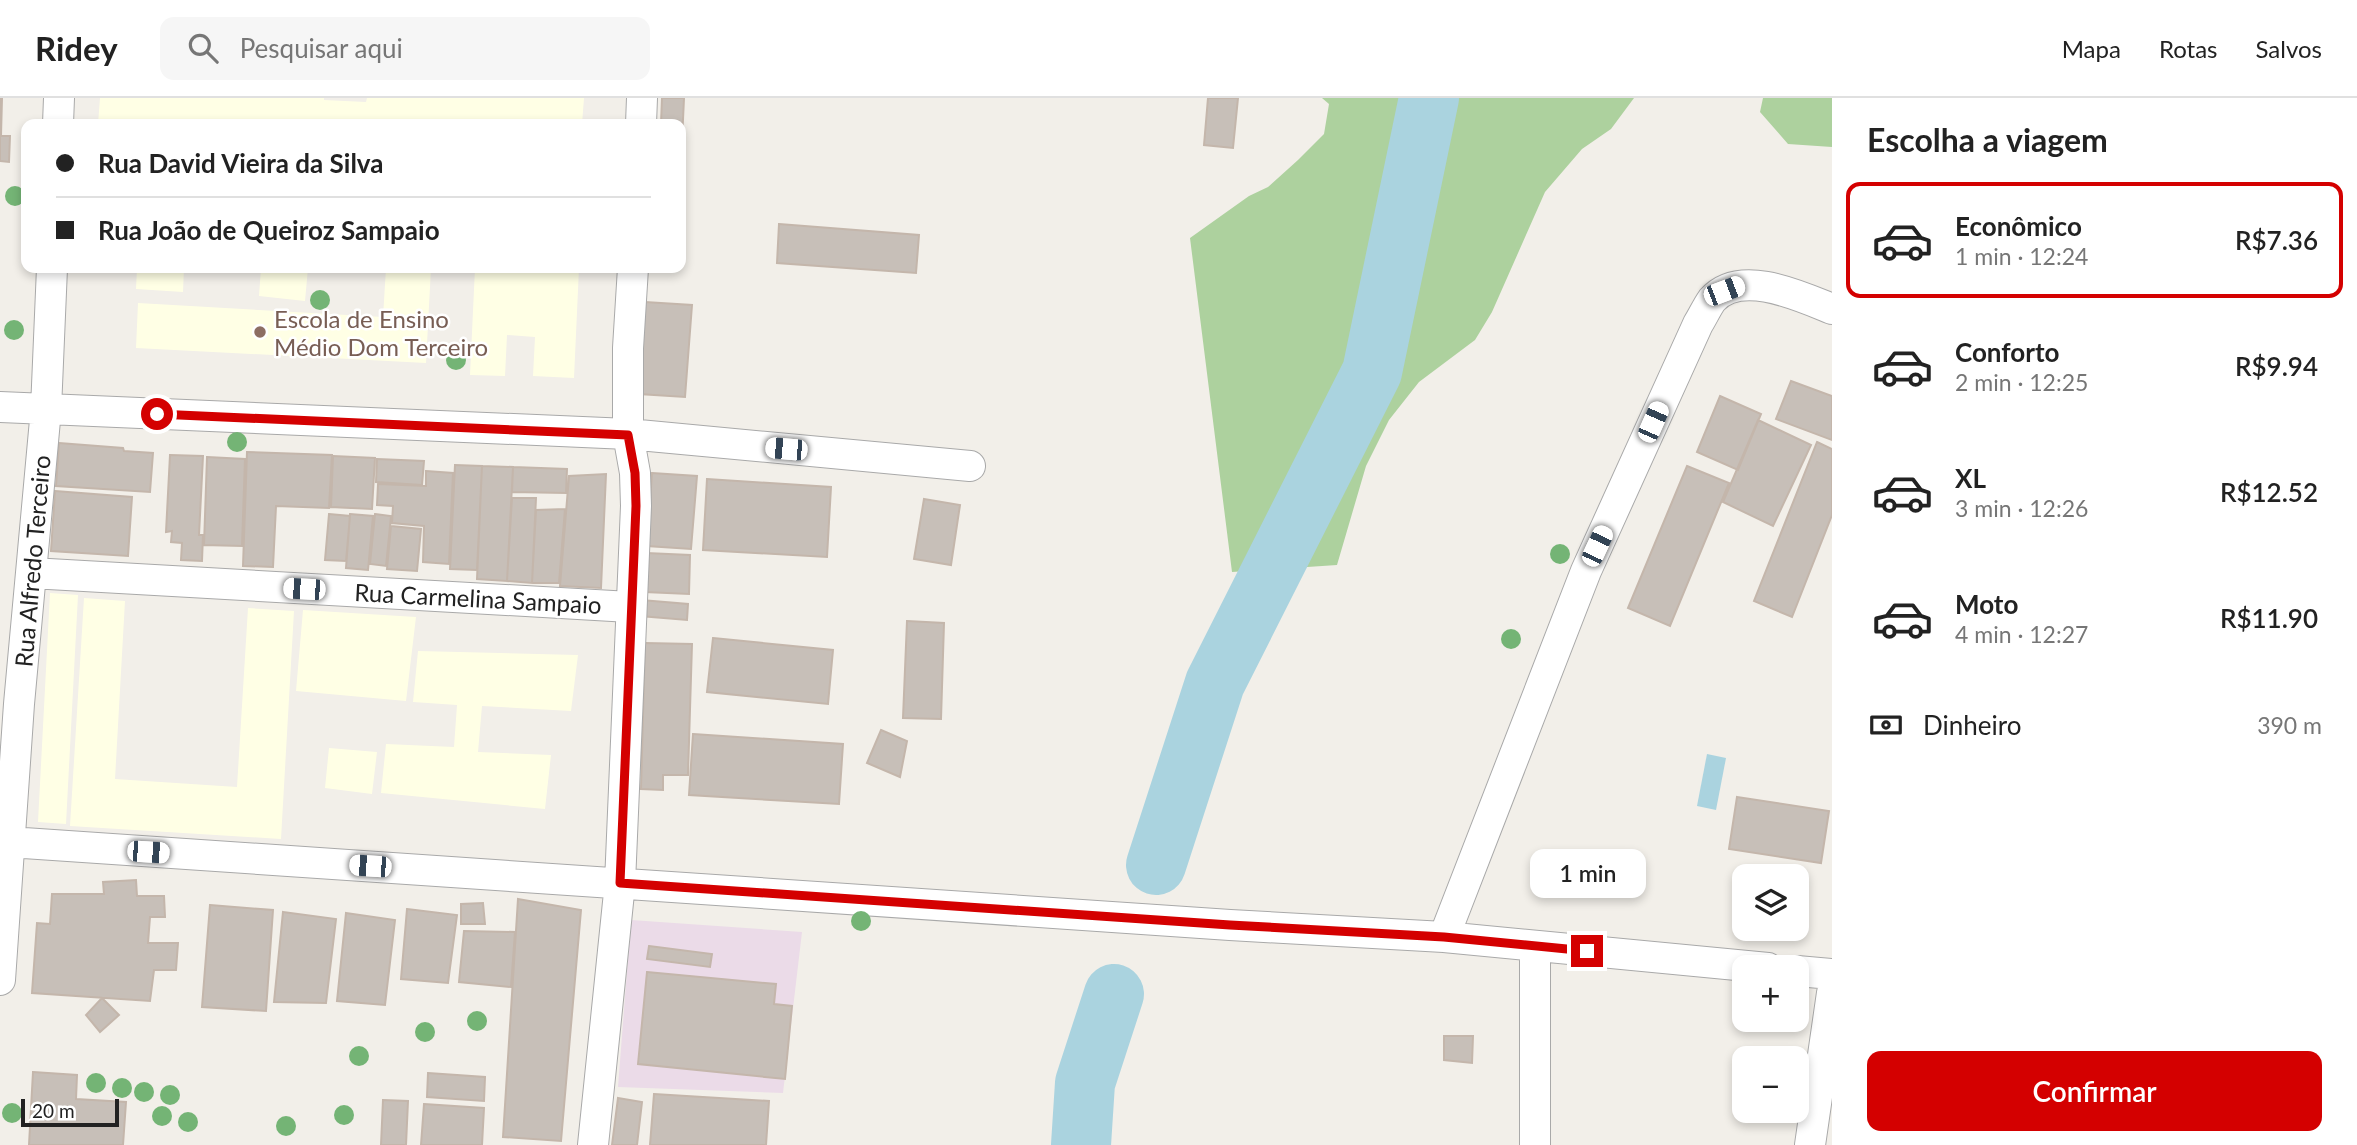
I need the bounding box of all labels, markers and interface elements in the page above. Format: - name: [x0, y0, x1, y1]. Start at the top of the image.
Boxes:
- search box: [160, 17, 650, 80]
- text: Ridey: [35, 28, 118, 68]
- icon: search: [184, 29, 222, 67]
- text: Pesquisar aqui: [240, 32, 403, 64]
- text: Mapa: [2062, 34, 2121, 63]
- text: Rotas: [2159, 34, 2218, 63]
- text: Salvos: [2256, 34, 2322, 63]
- text: Escolha a viagem: [1867, 120, 2108, 159]
- text: Rua David Vieira da Silva: [98, 147, 383, 179]
- icon: car: [1871, 209, 1934, 272]
- text: Econômico: [1955, 210, 2082, 242]
- text: Rua João de Queiroz Sampaio: [98, 214, 440, 246]
- text: R$7.36: [2235, 224, 2318, 256]
- text: 1 min · 12:24: [1955, 242, 2088, 270]
- car: [1701, 274, 1748, 308]
- place label: Escola de Ensino Médio Dom Terceiro: [274, 304, 488, 361]
- marker: Escola de Ensino Médio Dom Terceiro: [252, 324, 268, 340]
- icon: car: [1871, 335, 1934, 398]
- text: Conforto: [1955, 336, 2059, 368]
- text: R$9.94: [2235, 350, 2318, 382]
- text: 2 min · 12:25: [1955, 368, 2088, 396]
- route start: [141, 398, 173, 430]
- car: [1635, 399, 1672, 445]
- car: [765, 437, 808, 461]
- street label: Rua Alfredo Terceiro: [8, 454, 56, 668]
- icon: car: [1871, 461, 1934, 524]
- text: XL: [1955, 462, 1986, 494]
- text: R$12.52: [2220, 476, 2318, 508]
- text: 3 min · 12:26: [1955, 494, 2088, 522]
- car: [1579, 523, 1616, 569]
- car: [283, 577, 326, 601]
- street label: Rua Carmelina Sampaio: [354, 577, 602, 619]
- icon: car: [1871, 587, 1934, 650]
- text: Moto: [1955, 588, 2018, 620]
- text: R$11.90: [2220, 602, 2318, 634]
- text: 4 min · 12:27: [1955, 620, 2088, 648]
- icon: cash: [1867, 706, 1905, 744]
- text: Dinheiro: [1923, 709, 2021, 741]
- text: 390 m: [2257, 711, 2322, 739]
- car: [127, 840, 170, 864]
- callout: 1 min: [1529, 850, 1645, 898]
- car: [349, 854, 392, 878]
- text: 1 min: [1560, 859, 1616, 887]
- map controls: [1732, 864, 1809, 1123]
- button: layers: [1732, 864, 1809, 941]
- route end: [1571, 935, 1603, 967]
- button: +: [1732, 955, 1809, 1032]
- button: −: [1732, 1046, 1809, 1123]
- button: Confirmar: [1867, 1051, 2322, 1131]
- scale bar: [21, 1096, 119, 1128]
- text: 20 m: [32, 1099, 75, 1122]

